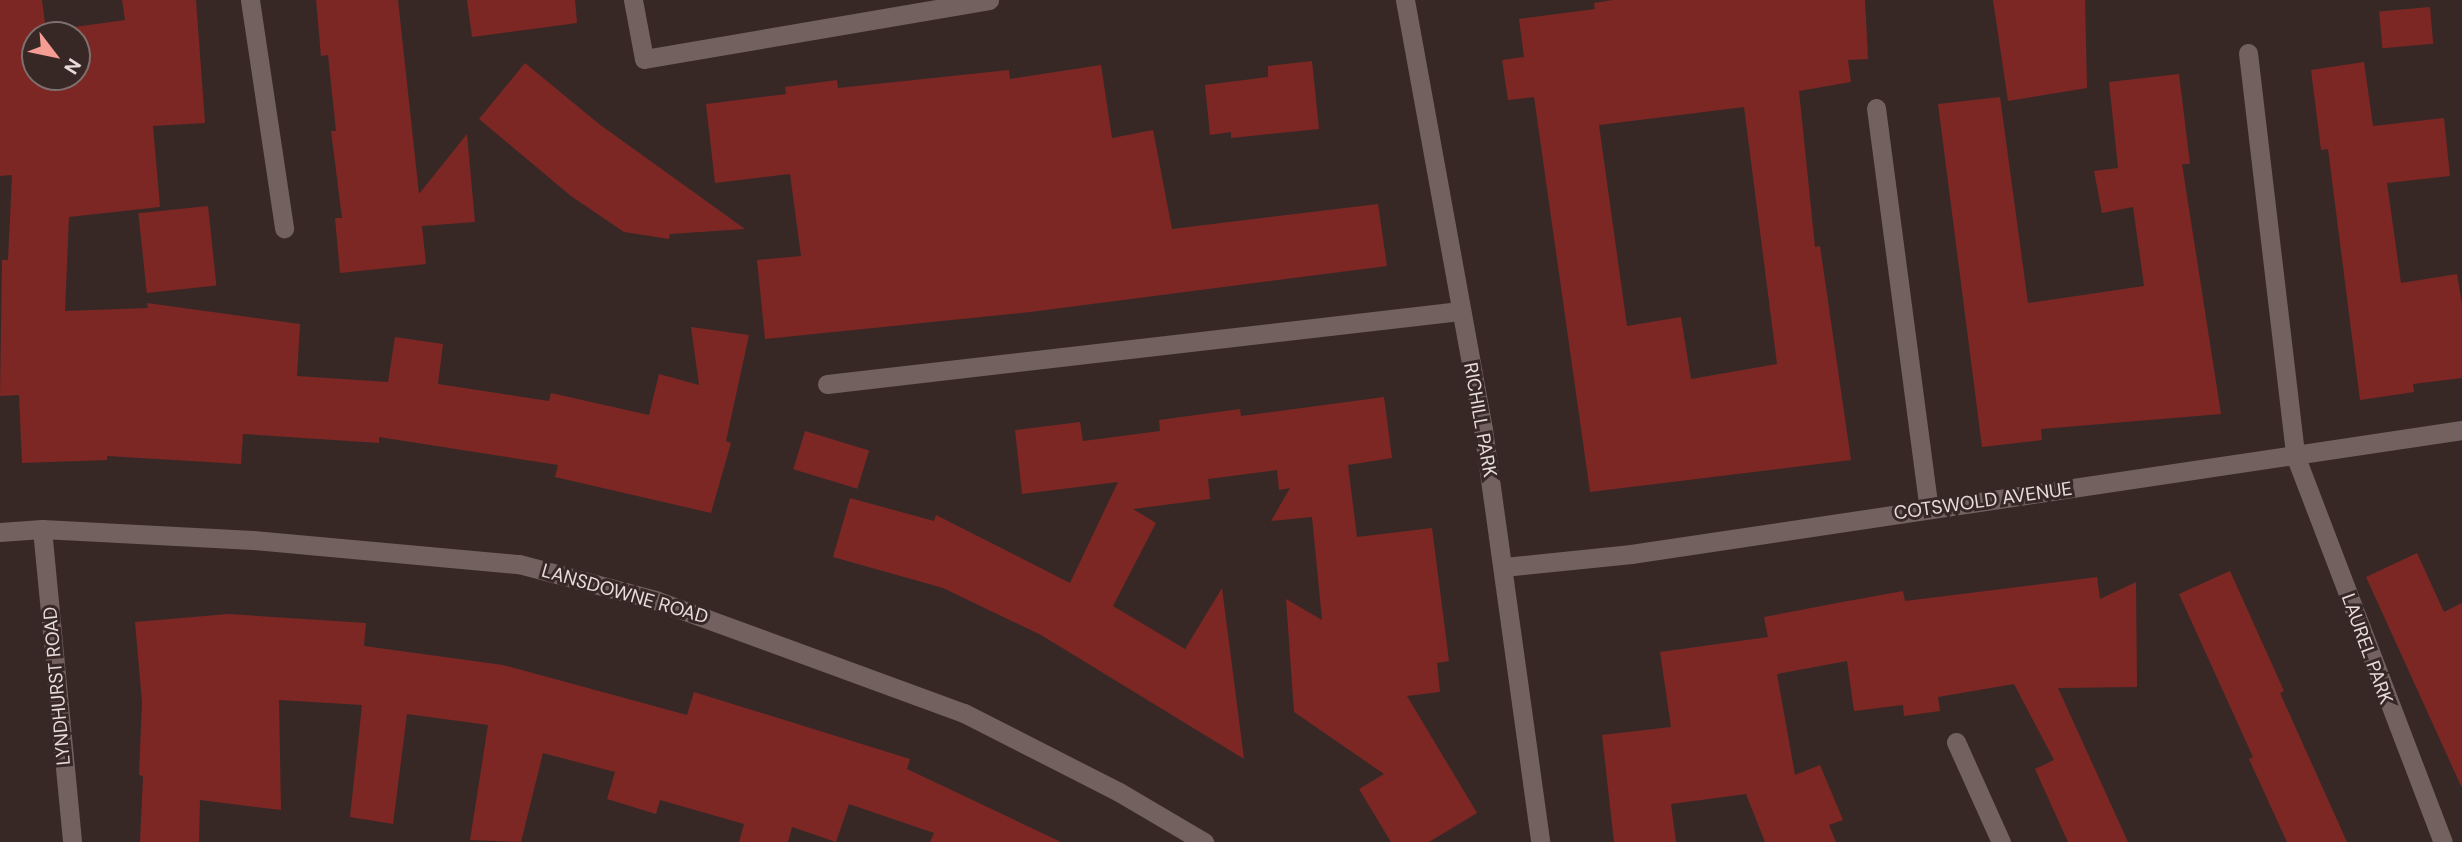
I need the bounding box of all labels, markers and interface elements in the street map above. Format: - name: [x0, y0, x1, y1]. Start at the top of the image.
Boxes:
- north arrow: [21, 21, 91, 91]
- text: N: [58, 54, 87, 79]
- street label: RICHILL PARK: [1459, 361, 1501, 479]
- street label: COTSWOLD AVENUE: [1892, 477, 2074, 525]
- street label: LANSDOWNE ROAD: [539, 559, 711, 629]
- street label: LAUREL PARK: [2336, 591, 2398, 707]
- street label: LYNDHURST ROAD: [39, 606, 75, 766]

